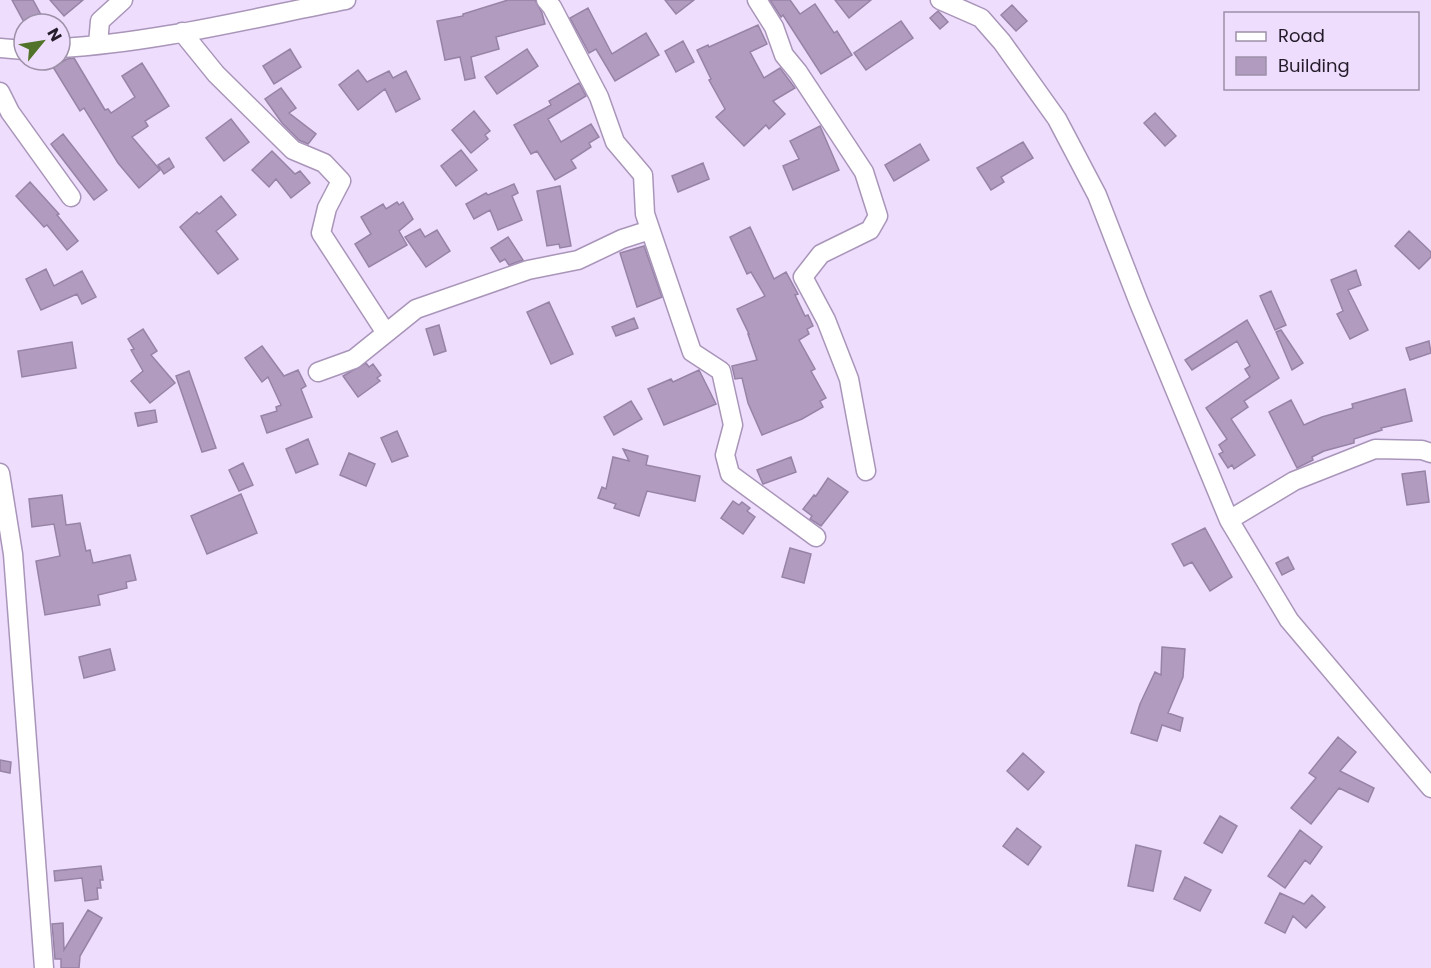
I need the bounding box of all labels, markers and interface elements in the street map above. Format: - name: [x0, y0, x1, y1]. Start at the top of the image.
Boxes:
- north arrow: [12, 12, 72, 72]
- legend: [1224, 12, 1419, 90]
- text: Road: [1278, 23, 1325, 48]
- text: N: [42, 24, 68, 46]
- text: Building: [1278, 53, 1350, 78]

